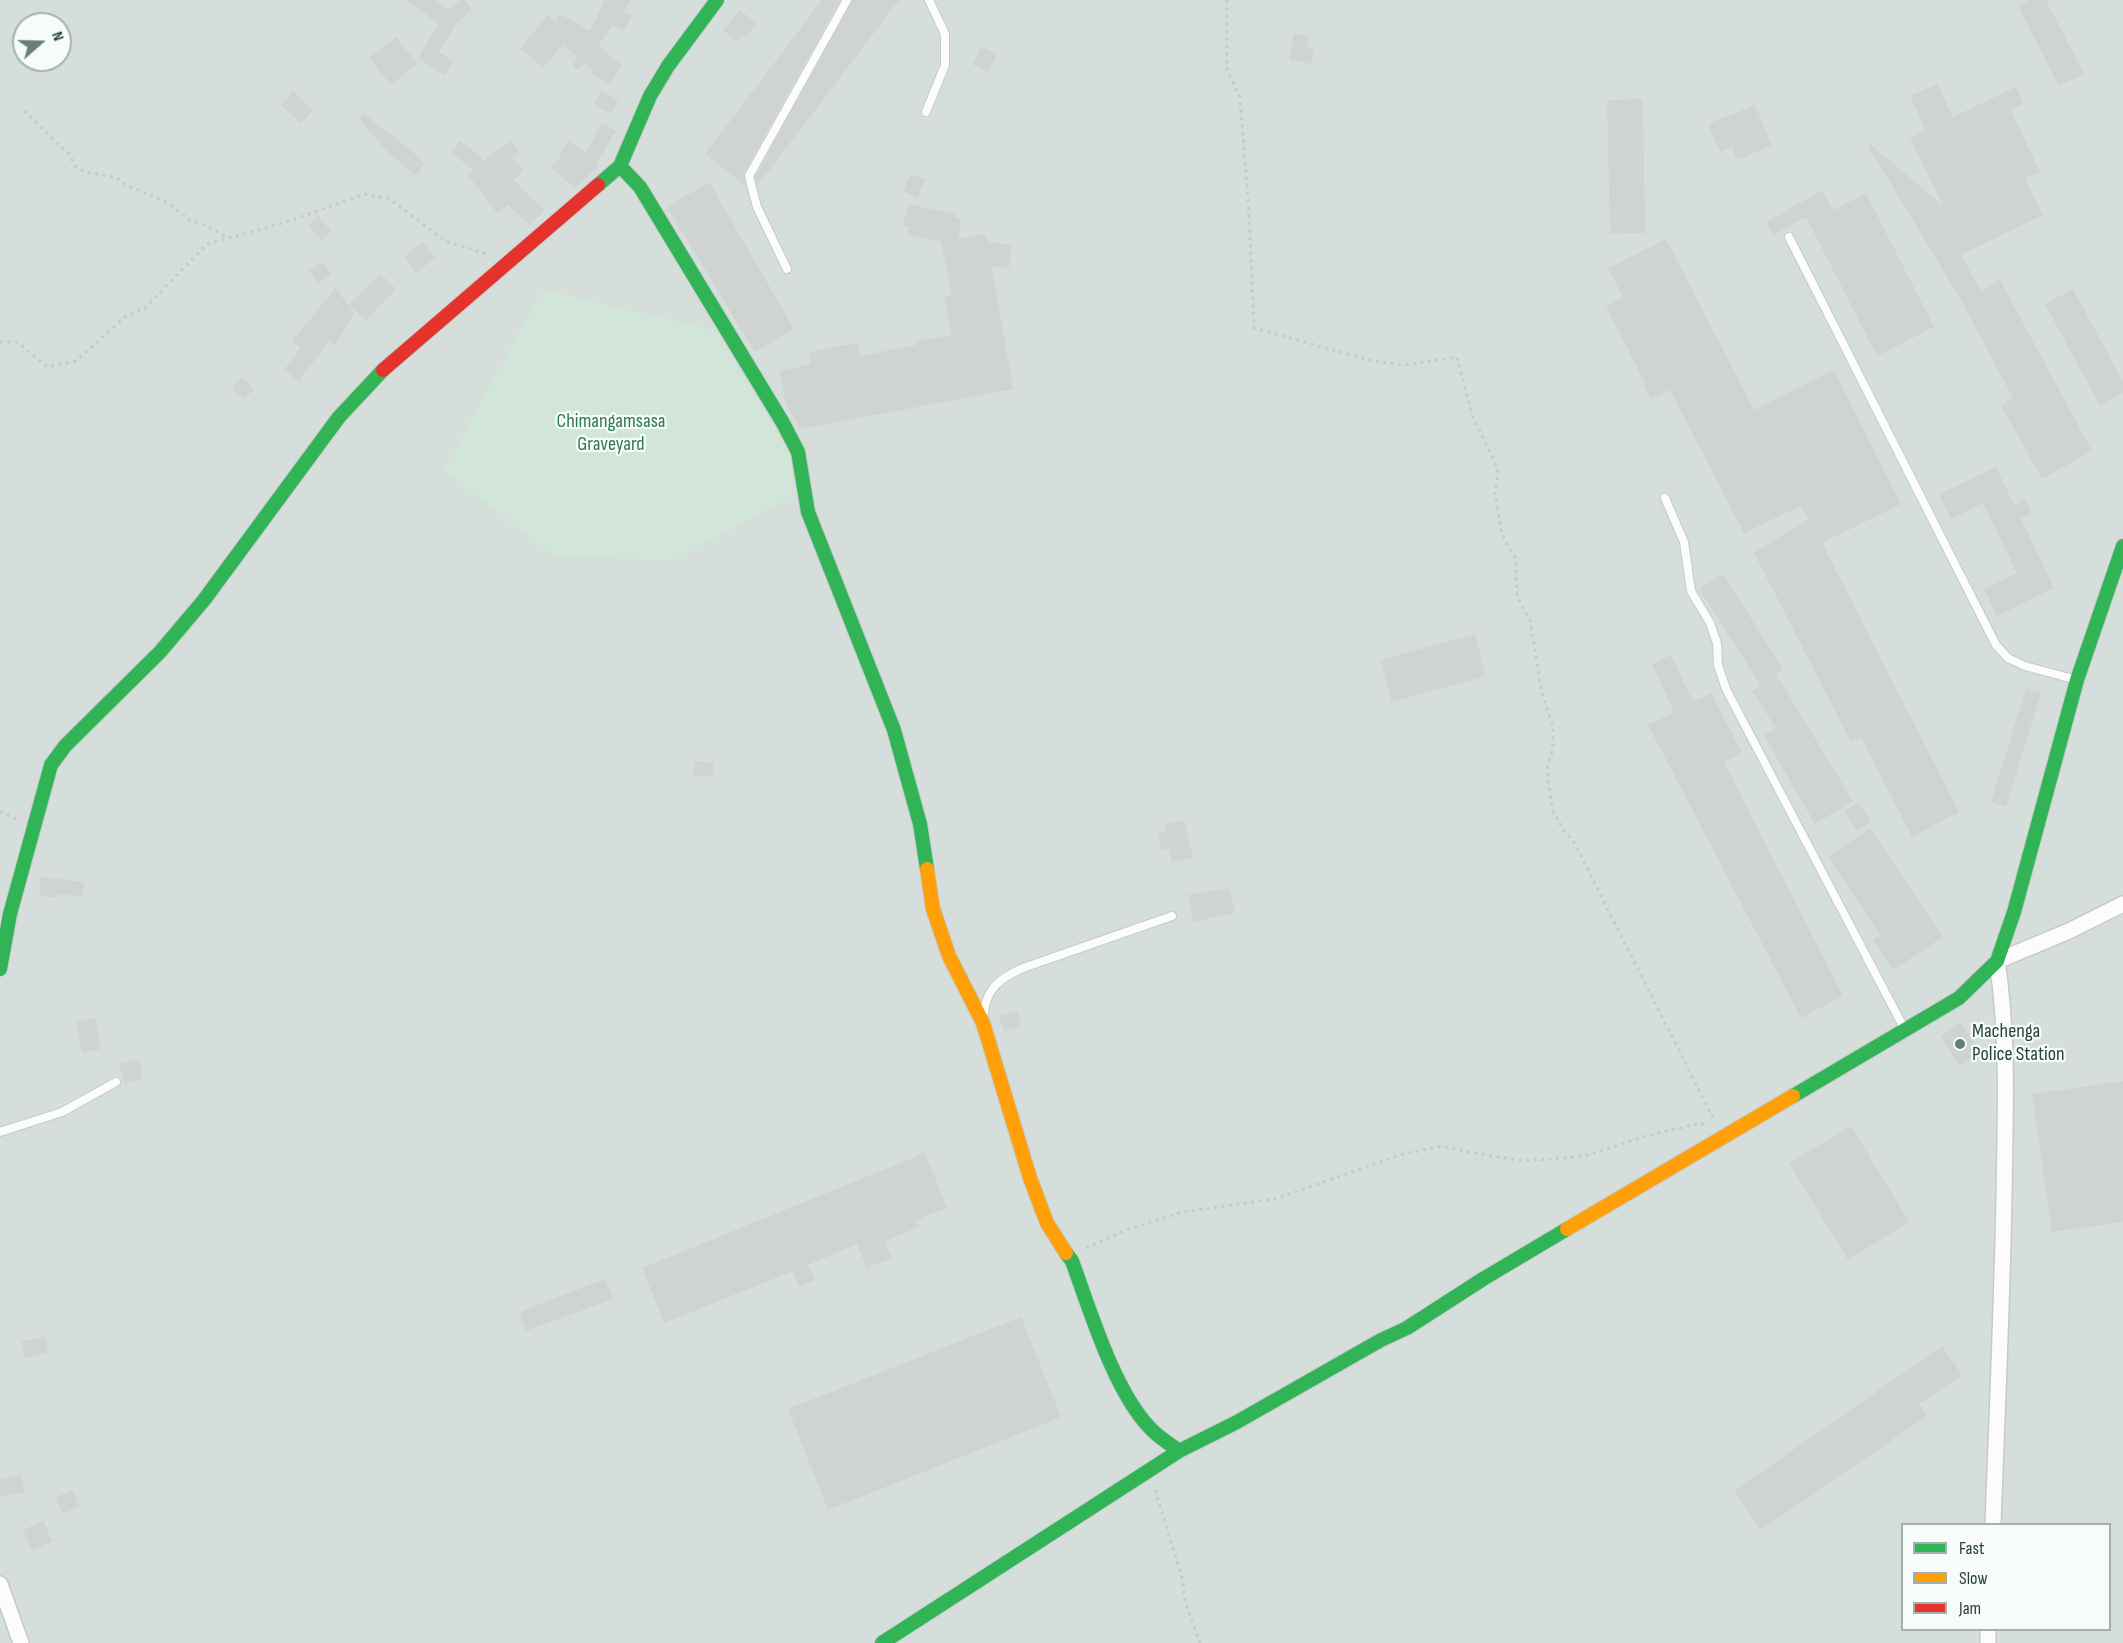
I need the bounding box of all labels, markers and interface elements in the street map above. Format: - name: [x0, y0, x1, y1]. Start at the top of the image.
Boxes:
- north arrow: [12, 12, 72, 72]
- text: N: [47, 29, 68, 44]
- park label: Chimangamsasa Graveyard: [557, 410, 665, 457]
- place label: Machenga Police Station: [1972, 1020, 2065, 1067]
- marker: Machenga Police Station: [1953, 1037, 1967, 1051]
- legend: [1901, 1523, 2111, 1631]
- text: Fast: [1959, 1538, 1984, 1559]
- text: Slow: [1959, 1568, 1988, 1589]
- text: Jam: [1959, 1598, 1981, 1619]

